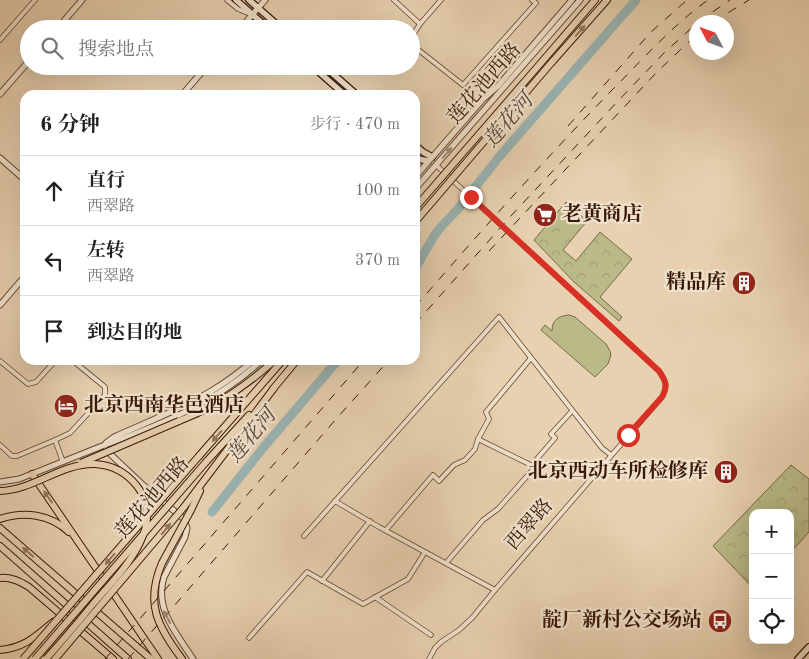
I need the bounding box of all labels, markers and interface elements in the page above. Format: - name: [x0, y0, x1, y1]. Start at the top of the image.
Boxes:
- north arrow: [689, 15, 734, 60]
- search box: [20, 20, 420, 75]
- one-way arrow: [574, 25, 585, 38]
- icon: search: [38, 34, 66, 62]
- street label: 莲花池西路: [443, 38, 525, 128]
- text: 搜索地点: [78, 41, 154, 60]
- water label: 莲花河: [479, 86, 540, 152]
- text: 6 分钟: [40, 115, 100, 136]
- text: 步行 · 470 m: [310, 117, 400, 133]
- one-way arrow: [441, 147, 453, 159]
- text: 直行: [87, 172, 125, 191]
- icon: ahead: [40, 177, 68, 205]
- text: 100 m: [355, 183, 400, 199]
- route end: [460, 186, 483, 209]
- text: 西翠路: [87, 199, 135, 215]
- supermarket icon: 老黄商店: [532, 202, 558, 228]
- place label: 老黄商店: [562, 202, 642, 225]
- text: 左转: [87, 242, 125, 261]
- icon: left: [40, 247, 68, 275]
- text: 370 m: [355, 253, 400, 269]
- text: 西翠路: [87, 269, 135, 285]
- place label: 精品库: [666, 270, 726, 293]
- building icon: 精品库: [731, 270, 757, 296]
- icon: arrive: [40, 317, 68, 345]
- text: 到达目的地: [87, 324, 182, 343]
- hotel icon: 北京西南华邑酒店: [53, 393, 79, 419]
- place label: 北京西南华邑酒店: [84, 393, 244, 416]
- water label: 莲花河: [222, 401, 283, 467]
- route start: [617, 424, 640, 447]
- one-way arrow: [211, 430, 222, 443]
- street label: 莲花池西路: [111, 452, 193, 542]
- place label: 北京西动车所检修库: [528, 459, 708, 482]
- building icon: 北京西动车所检修库: [713, 459, 739, 485]
- one-way arrow: [43, 491, 53, 504]
- street label: 西翠路: [501, 494, 557, 554]
- map controls: [749, 509, 794, 644]
- button: +: [749, 509, 794, 554]
- one-way arrow: [160, 522, 171, 535]
- one-way arrow: [22, 547, 34, 558]
- one-way arrow: [104, 553, 115, 566]
- button: −: [749, 554, 794, 599]
- button: locate: [749, 599, 794, 644]
- place label: 靛厂新村公交场站: [542, 608, 702, 631]
- bus stop icon: 靛厂新村公交场站: [707, 608, 733, 634]
- one-way arrow: [163, 610, 172, 625]

